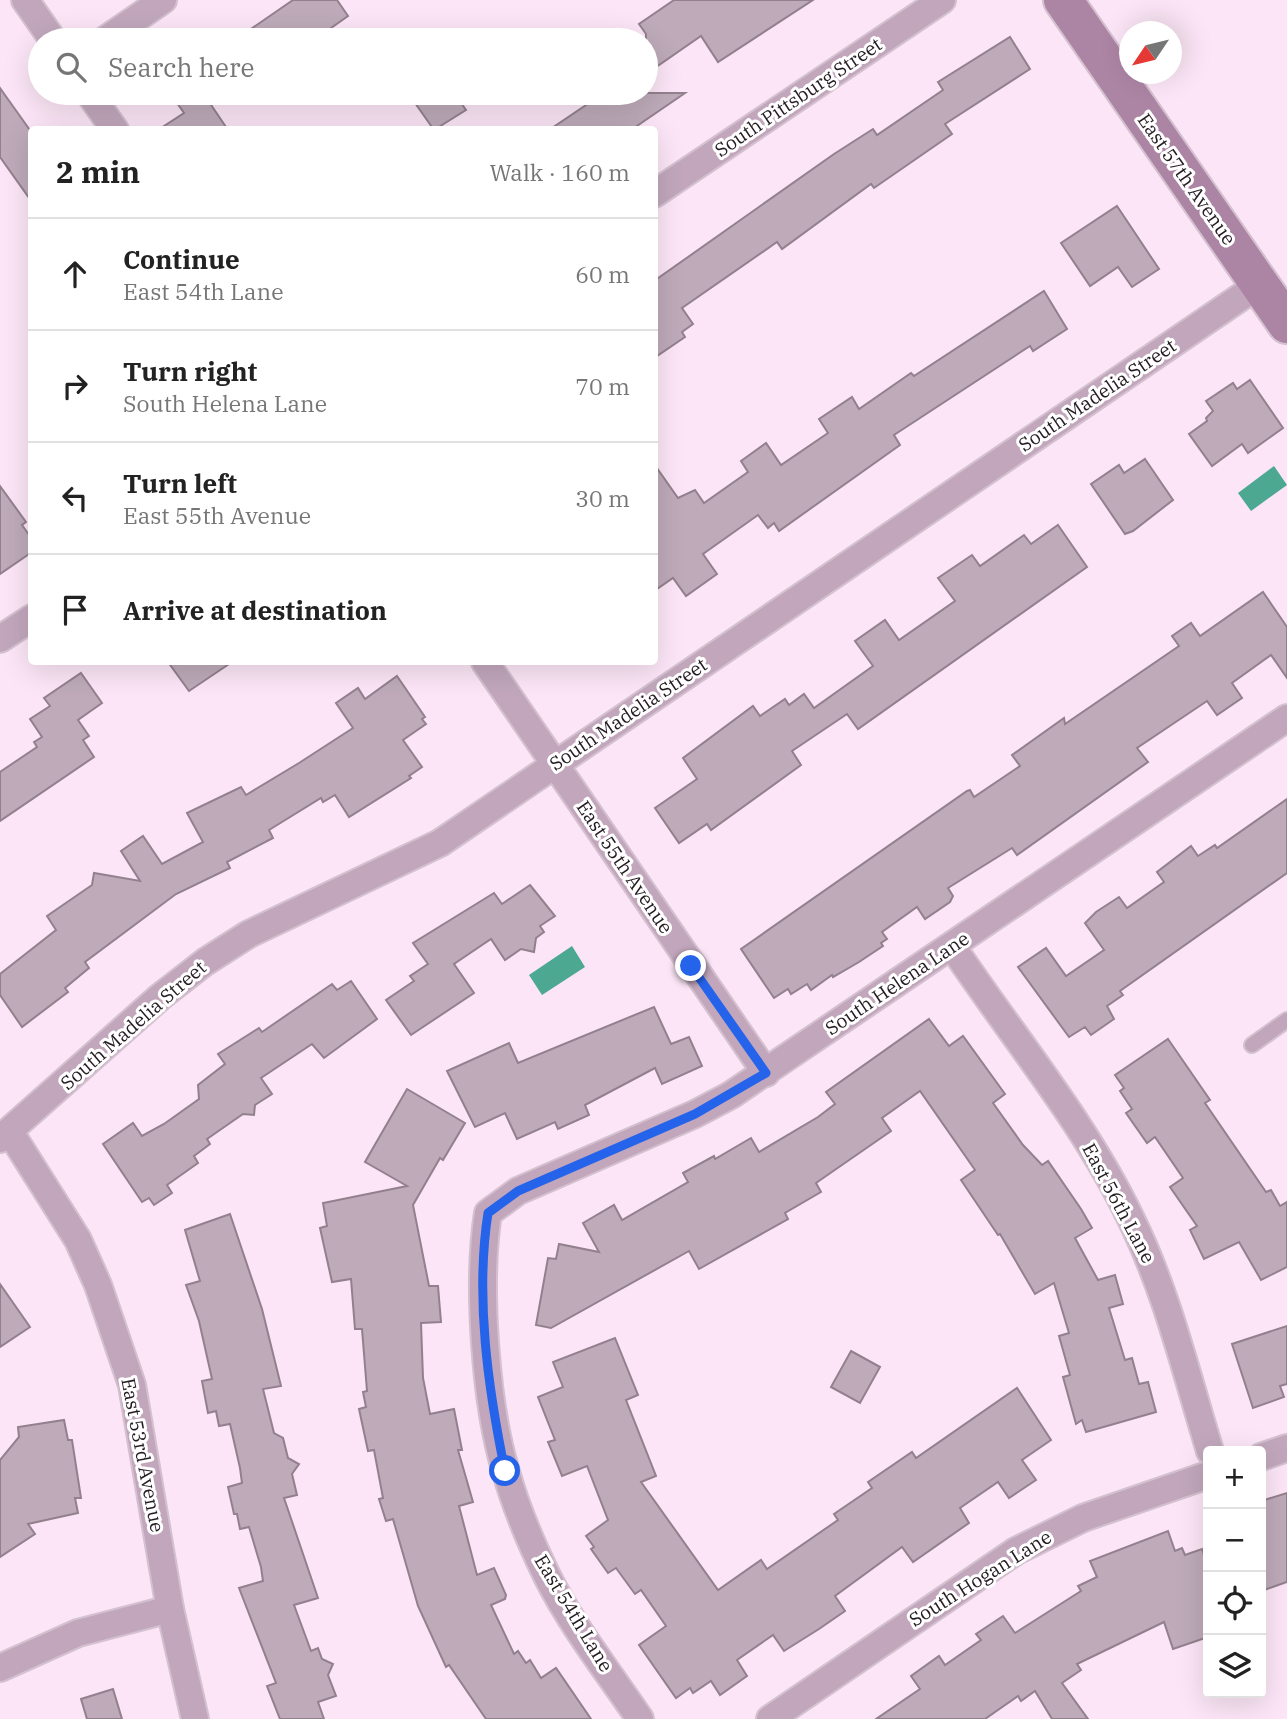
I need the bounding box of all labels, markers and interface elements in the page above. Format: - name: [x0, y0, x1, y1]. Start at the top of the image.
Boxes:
- north arrow: [1119, 21, 1182, 84]
- search box: [28, 28, 658, 105]
- street label: South Pittsburg Street: [710, 32, 886, 162]
- icon: search: [52, 48, 90, 86]
- text: Search here: [108, 50, 254, 84]
- street label: East 57th Avenue: [1133, 108, 1241, 250]
- text: 2 min: [56, 152, 140, 191]
- text: Walk · 160 m: [489, 157, 630, 187]
- text: Continue: [123, 242, 240, 276]
- icon: ahead: [56, 255, 94, 293]
- text: 60 m: [575, 259, 630, 289]
- text: East 54th Lane: [123, 276, 283, 306]
- street label: South Madelia Street: [1014, 333, 1181, 457]
- text: Turn right: [123, 354, 257, 388]
- icon: right: [56, 367, 94, 405]
- text: 70 m: [575, 371, 630, 401]
- text: South Helena Lane: [123, 388, 327, 418]
- text: Turn left: [123, 466, 237, 500]
- icon: left: [56, 479, 94, 517]
- text: 30 m: [575, 483, 630, 513]
- text: East 55th Avenue: [123, 500, 311, 530]
- icon: arrive: [56, 591, 94, 629]
- text: Arrive at destination: [123, 593, 387, 627]
- street label: South Madelia Street: [545, 652, 712, 776]
- street label: East 55th Avenue: [572, 796, 678, 938]
- street label: South Helena Lane: [820, 926, 974, 1040]
- route end: [675, 950, 706, 981]
- street label: South Madelia Street: [55, 955, 211, 1095]
- street label: East 56th Lane: [1077, 1139, 1161, 1267]
- street label: East 53rd Avenue: [116, 1376, 170, 1534]
- map controls: [1203, 1446, 1266, 1698]
- button: +: [1203, 1446, 1266, 1509]
- route start: [489, 1455, 520, 1486]
- button: −: [1203, 1509, 1266, 1572]
- street label: South Hogan Lane: [904, 1525, 1056, 1631]
- street label: East 54th Lane: [530, 1550, 618, 1676]
- button: locate: [1203, 1572, 1266, 1635]
- button: layers: [1203, 1635, 1266, 1698]

